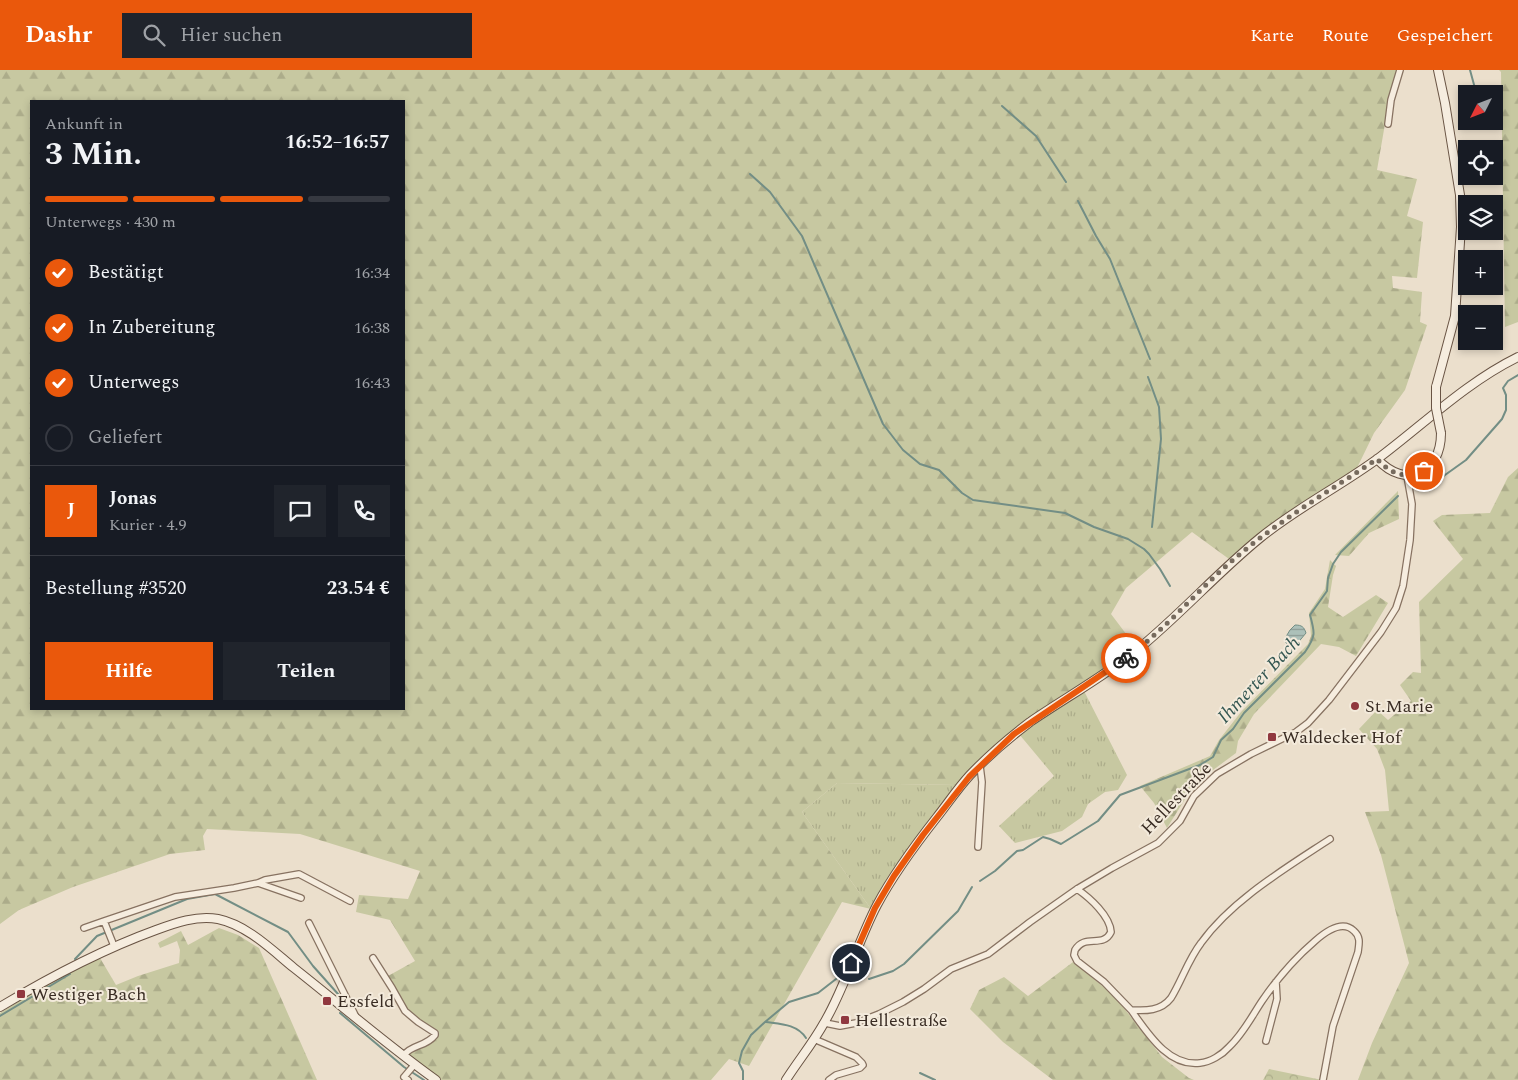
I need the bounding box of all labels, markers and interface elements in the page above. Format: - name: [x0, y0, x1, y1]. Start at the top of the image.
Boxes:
- search box: [122, 13, 472, 58]
- text: Dashr: [25, 17, 92, 53]
- icon: search: [140, 21, 168, 49]
- text: Hier suchen: [180, 21, 282, 50]
- text: Karte: [1250, 22, 1294, 49]
- text: Route: [1322, 22, 1369, 49]
- text: Gespeichert: [1397, 22, 1493, 49]
- north arrow: [1458, 85, 1502, 130]
- map controls: [1458, 85, 1503, 350]
- text: Ankunft in: [45, 112, 123, 136]
- text: 16:52–16:57: [285, 128, 390, 157]
- text: 3 Min.: [45, 130, 142, 179]
- button: locate: [1458, 140, 1503, 185]
- button: layers: [1458, 195, 1503, 240]
- text: Unterwegs · 430 m: [45, 210, 176, 234]
- button: +: [1458, 250, 1503, 295]
- text: Bestätigt: [88, 258, 164, 287]
- icon: check: [45, 259, 73, 287]
- text: 16:34: [354, 261, 390, 285]
- button: −: [1458, 305, 1503, 350]
- text: In Zubereitung: [88, 313, 216, 342]
- icon: check: [45, 314, 73, 342]
- text: 16:38: [354, 316, 390, 340]
- text: Unterwegs: [88, 368, 179, 397]
- icon: check: [45, 369, 73, 397]
- text: 16:43: [354, 371, 390, 395]
- text: Geliefert: [88, 423, 162, 452]
- pin: [1403, 450, 1445, 492]
- icon: bag: [1410, 457, 1438, 485]
- text: Jonas: [109, 484, 157, 513]
- button: chat: [274, 485, 326, 537]
- button: phone: [338, 485, 390, 537]
- text: J: [67, 496, 75, 525]
- text: Kurier · 4.9: [109, 513, 186, 537]
- text: Bestellung #3520: [45, 574, 186, 603]
- text: 23.54 €: [327, 574, 390, 603]
- water label: Ihmerter Bach: [1211, 629, 1308, 730]
- courier: [1101, 633, 1151, 683]
- button: Hilfe: [45, 642, 213, 700]
- button: Teilen: [223, 642, 390, 700]
- icon: bike: [1112, 644, 1140, 672]
- place label: St.Marie: [1365, 693, 1433, 720]
- marker: St.Marie: [1349, 700, 1361, 712]
- place label: Waldecker Hof: [1282, 724, 1403, 751]
- marker: Waldecker Hof: [1266, 731, 1278, 743]
- street label: Hellestraße: [1135, 756, 1218, 841]
- pin: [830, 942, 872, 984]
- icon: home: [837, 949, 865, 977]
- place label: Westiger Bach: [31, 981, 146, 1008]
- marker: Westiger Bach: [15, 988, 27, 1000]
- place label: Essfeld: [337, 988, 394, 1015]
- marker: Essfeld: [321, 995, 333, 1007]
- place label: Hellestraße: [855, 1007, 947, 1034]
- marker: Hellestraße: [839, 1014, 851, 1026]

